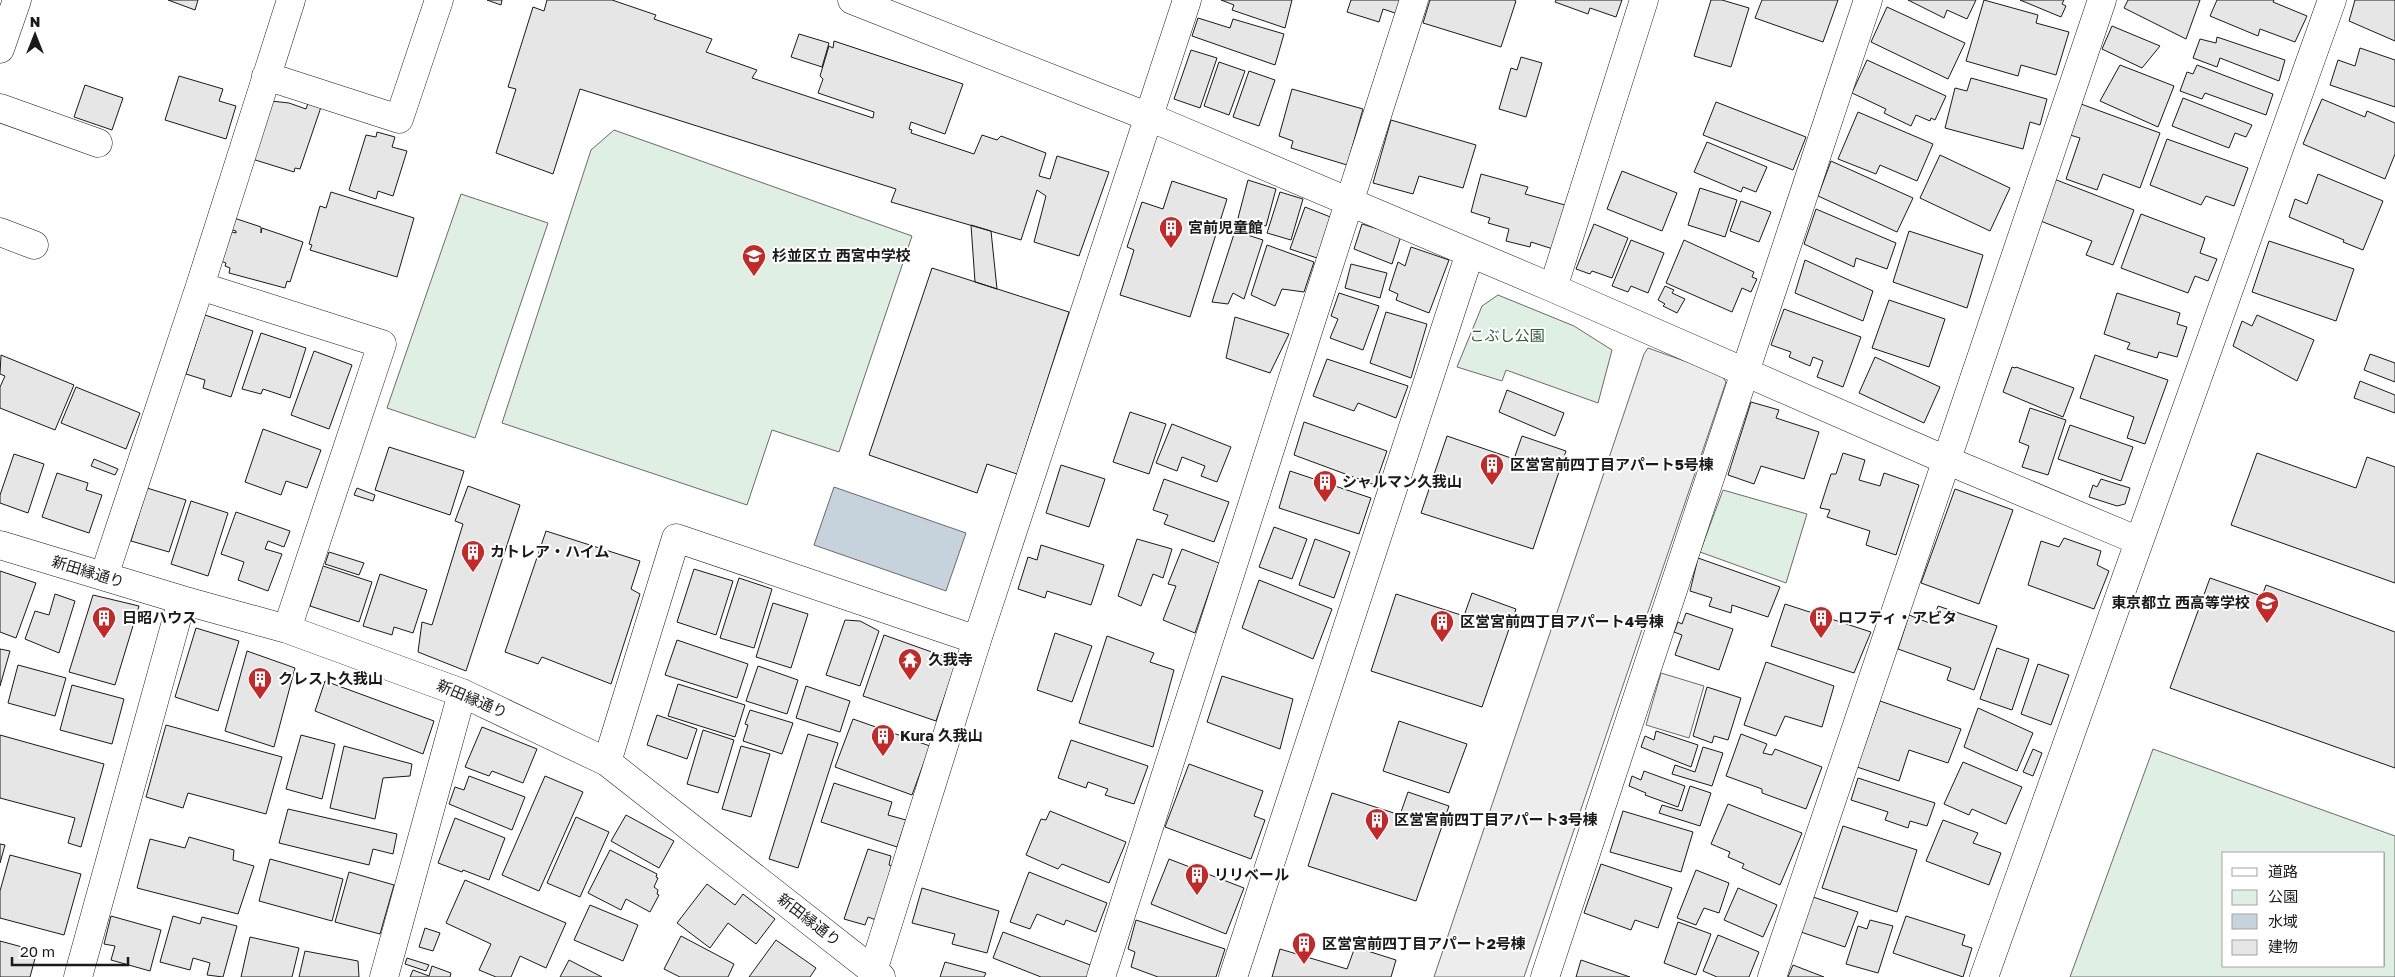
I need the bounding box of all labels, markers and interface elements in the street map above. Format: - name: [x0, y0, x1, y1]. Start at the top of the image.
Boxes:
- north arrow: [10, 10, 60, 60]
- text: N: [30, 13, 40, 30]
- building icon: 宮前児童館: [1158, 215, 1184, 249]
- place label: 宮前児童館: [1188, 218, 1263, 236]
- school or university icon: 杉並区立 西宮中学校: [741, 243, 767, 277]
- place label: 杉並区立 西宮中学校: [772, 246, 911, 264]
- park label: こぶし公園: [1469, 326, 1545, 344]
- building icon: 区営宮前四丁目アパート5号棟: [1479, 452, 1505, 486]
- place label: 区営宮前四丁目アパート5号棟: [1510, 455, 1714, 473]
- building icon: シャルマン久我山: [1312, 469, 1338, 503]
- place label: シャルマン久我山: [1342, 472, 1462, 490]
- building icon: カトレア・ハイム: [460, 539, 486, 573]
- place label: カトレア・ハイム: [490, 542, 609, 560]
- street label: 新田縁通り: [50, 551, 127, 591]
- school or university icon: 東京都立 西高等学校: [2254, 590, 2280, 624]
- place label: 東京都立 西高等学校: [2111, 593, 2250, 611]
- building icon: 日昭ハウス: [91, 605, 117, 639]
- building icon: ロフティ・アビタ: [1808, 605, 1834, 639]
- place label: 日昭ハウス: [122, 608, 197, 626]
- place label: ロフティ・アビタ: [1838, 608, 1957, 626]
- building icon: 区営宮前四丁目アパート4号棟: [1429, 609, 1455, 643]
- place label: 区営宮前四丁目アパート4号棟: [1460, 612, 1664, 630]
- temple icon: 久我寺: [897, 647, 923, 681]
- place label: 久我寺: [928, 650, 973, 668]
- building icon: クレスト久我山: [247, 666, 273, 700]
- place label: クレスト久我山: [278, 669, 383, 687]
- street label: 新田縁通り: [434, 675, 510, 721]
- building icon: Kura 久我山: [870, 723, 896, 757]
- place label: Kura 久我山: [900, 726, 983, 744]
- building icon: 区営宮前四丁目アパート3号棟: [1364, 807, 1390, 841]
- place label: 区営宮前四丁目アパート3号棟: [1394, 810, 1598, 828]
- legend: [2222, 852, 2385, 967]
- building icon: リリベール: [1184, 862, 1210, 896]
- text: 道路: [2268, 862, 2298, 880]
- place label: リリベール: [1214, 865, 1289, 883]
- text: 公園: [2268, 887, 2298, 905]
- street label: 新田縁通り: [775, 889, 845, 949]
- text: 水域: [2268, 912, 2298, 930]
- building icon: 区営宮前四丁目アパート2号棟: [1291, 931, 1317, 965]
- scale bar: [12, 934, 129, 966]
- place label: 区営宮前四丁目アパート2号棟: [1322, 934, 1526, 952]
- text: 建物: [2268, 937, 2298, 955]
- text: 20 m: [20, 942, 55, 960]

